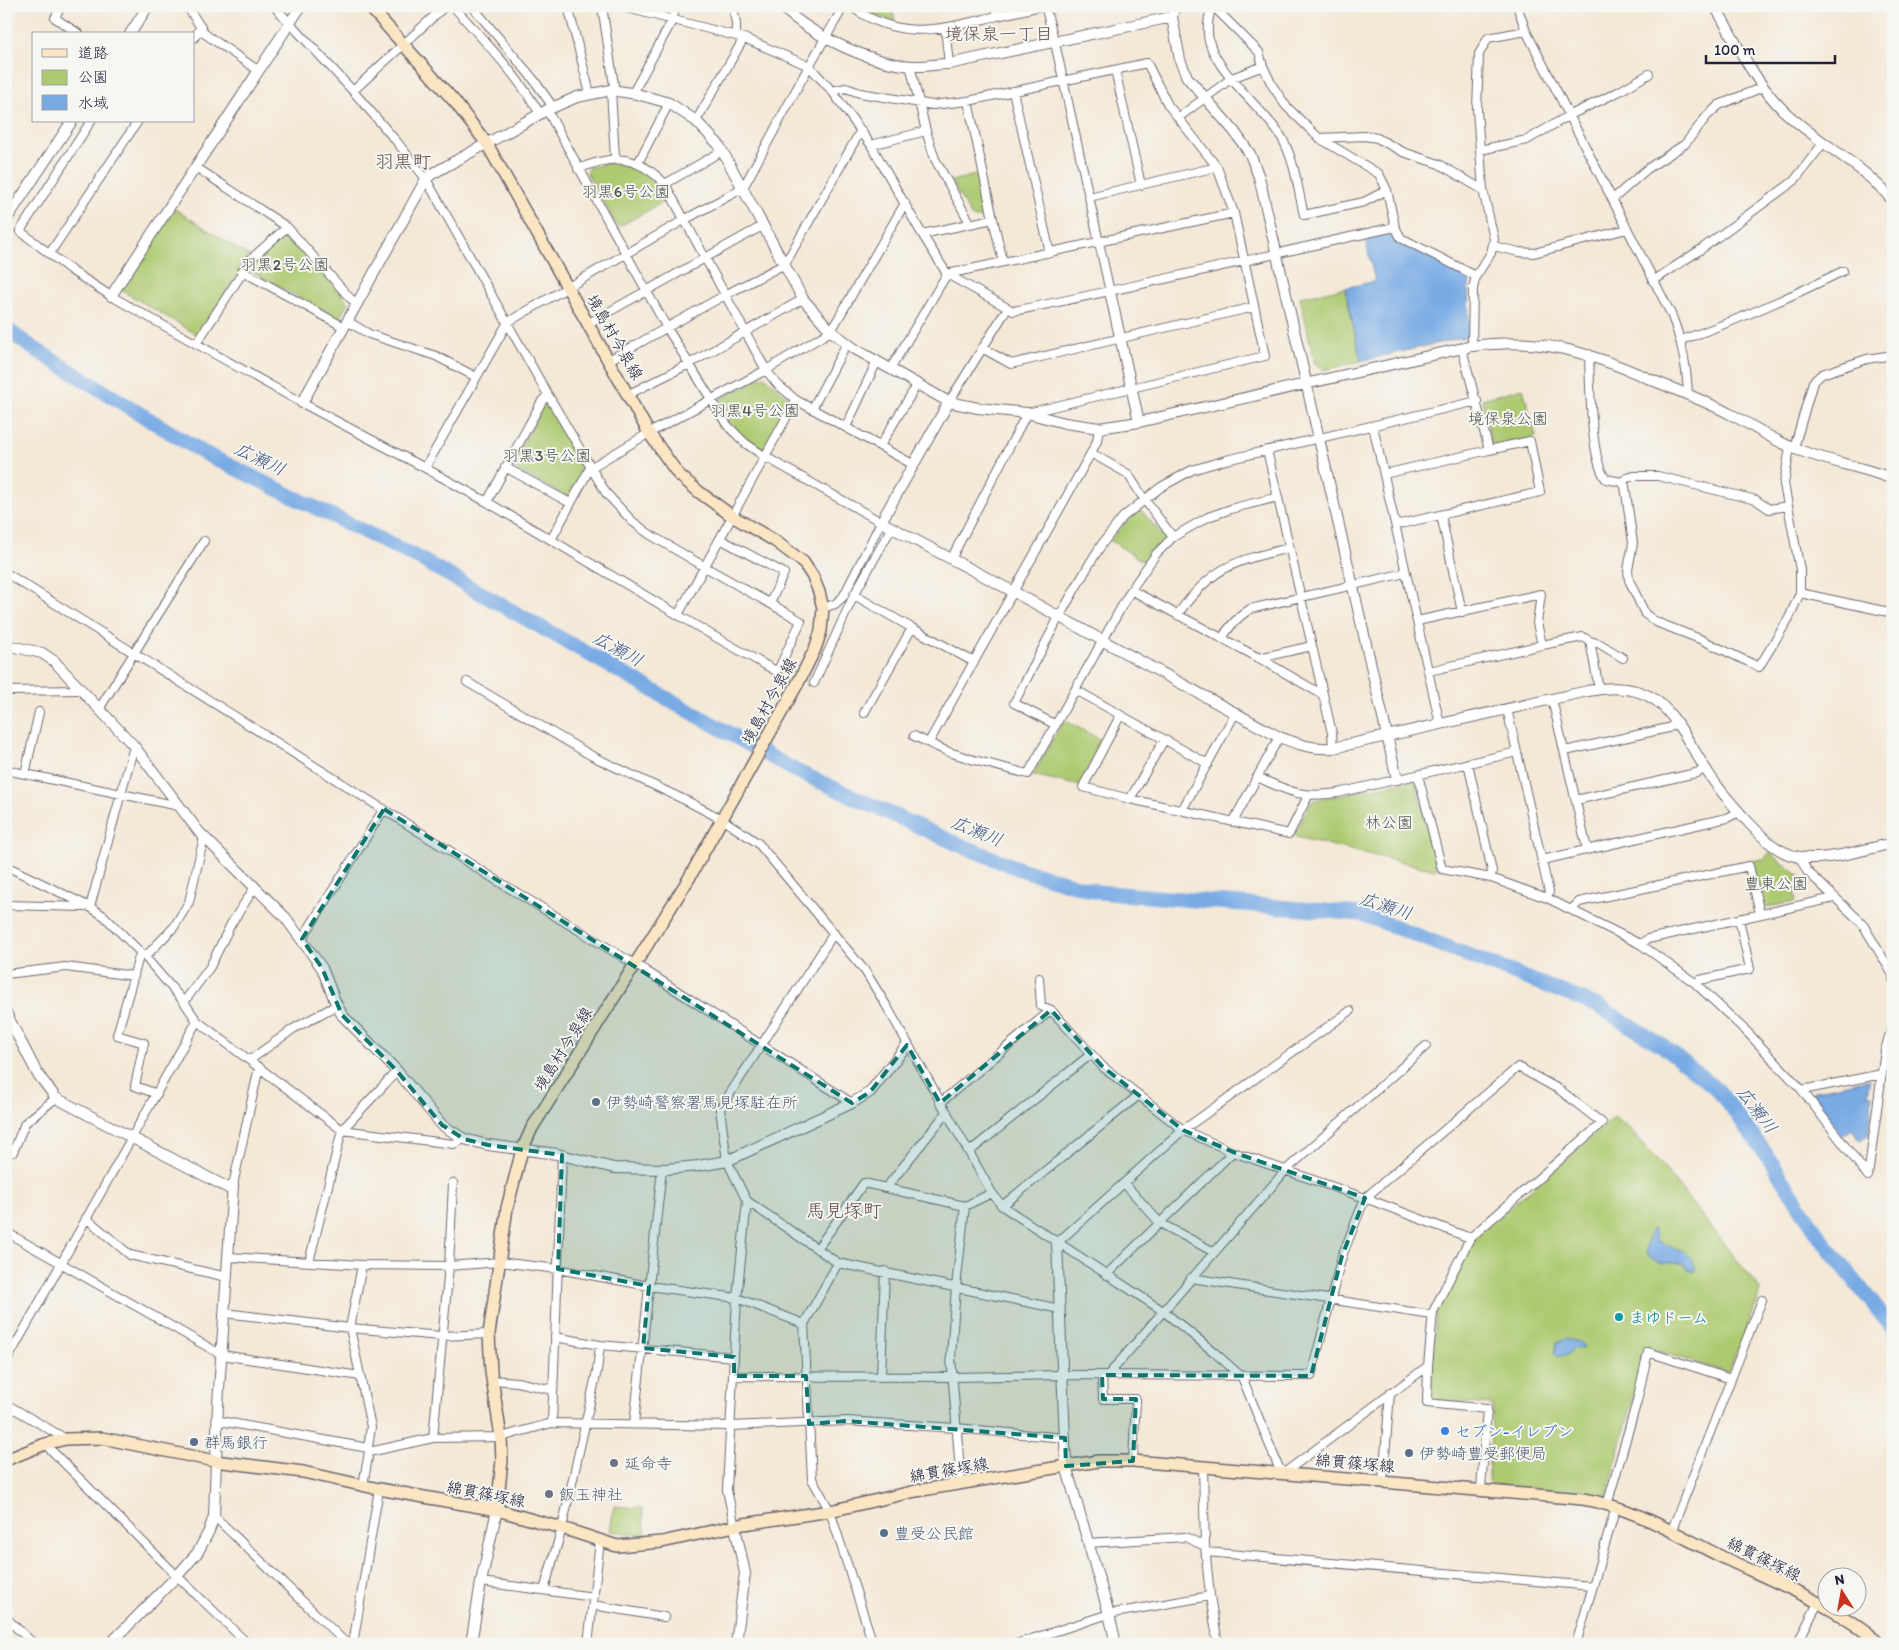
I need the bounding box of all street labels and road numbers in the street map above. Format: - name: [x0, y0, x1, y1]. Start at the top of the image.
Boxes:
- street label: 境島村今泉線: [583, 291, 647, 383]
- street label: 境島村今泉線: [737, 654, 801, 748]
- street label: 境島村今泉線: [530, 1003, 596, 1095]
- street label: 綿貫篠塚線: [1314, 1450, 1396, 1476]
- street label: 綿貫篠塚線: [908, 1454, 990, 1486]
- street label: 綿貫篠塚線: [445, 1477, 527, 1511]
- street label: 綿貫篠塚線: [1724, 1533, 1804, 1585]

